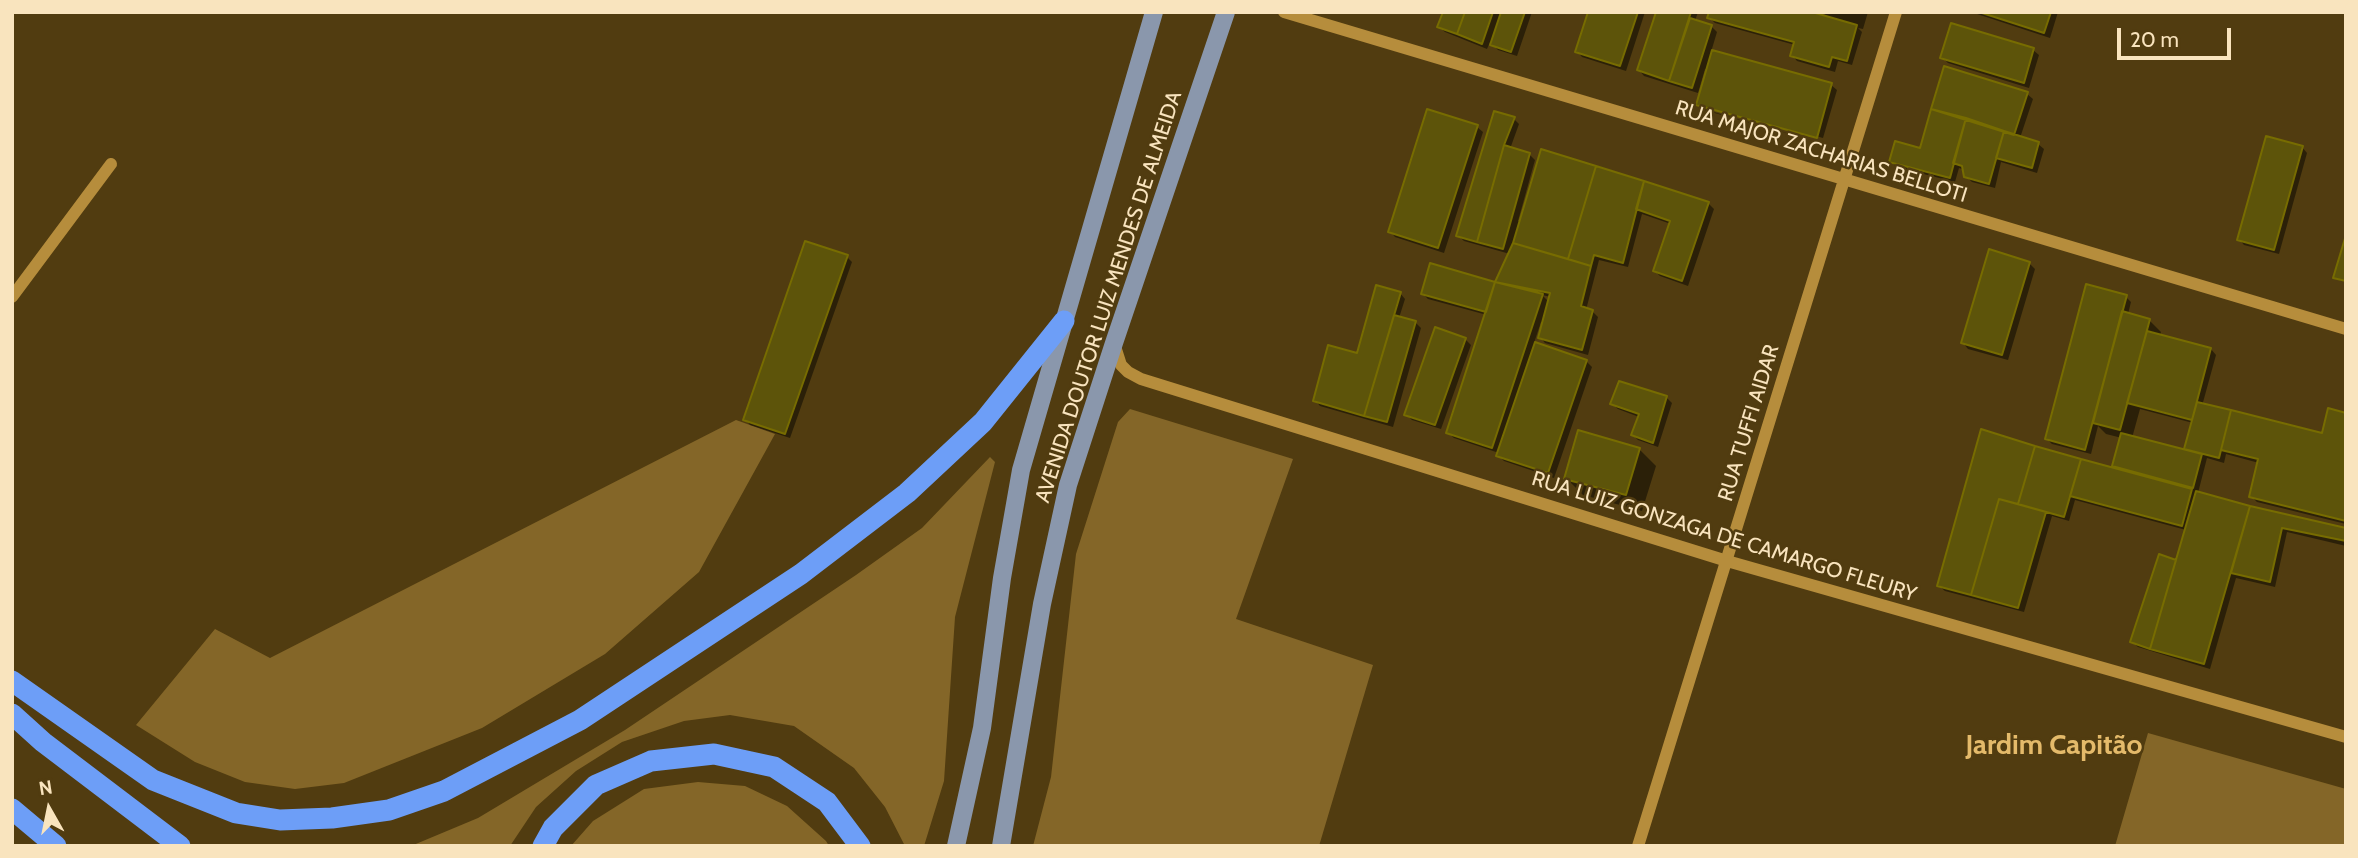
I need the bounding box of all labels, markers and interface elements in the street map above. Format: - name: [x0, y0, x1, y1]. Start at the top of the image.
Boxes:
- scale bar: [2120, 14, 2234, 58]
- text: 20 m: [2130, 27, 2179, 52]
- street label: AVENIDA DOUTOR LUIZ MENDES DE ALMEIDA: [1030, 88, 1188, 506]
- street label: RUA MAJOR ZACHARIAS BELLOTI: [1672, 96, 1970, 208]
- street label: RUA TUFFI AIDAR: [1713, 342, 1785, 504]
- street label: RUA LUIZ GONZAGA DE CAMARGO FLEURY: [1529, 466, 1919, 608]
- district label: Jardim Capitão: [1965, 729, 2143, 763]
- north arrow: [14, 774, 84, 844]
- text: N: [37, 775, 54, 800]

